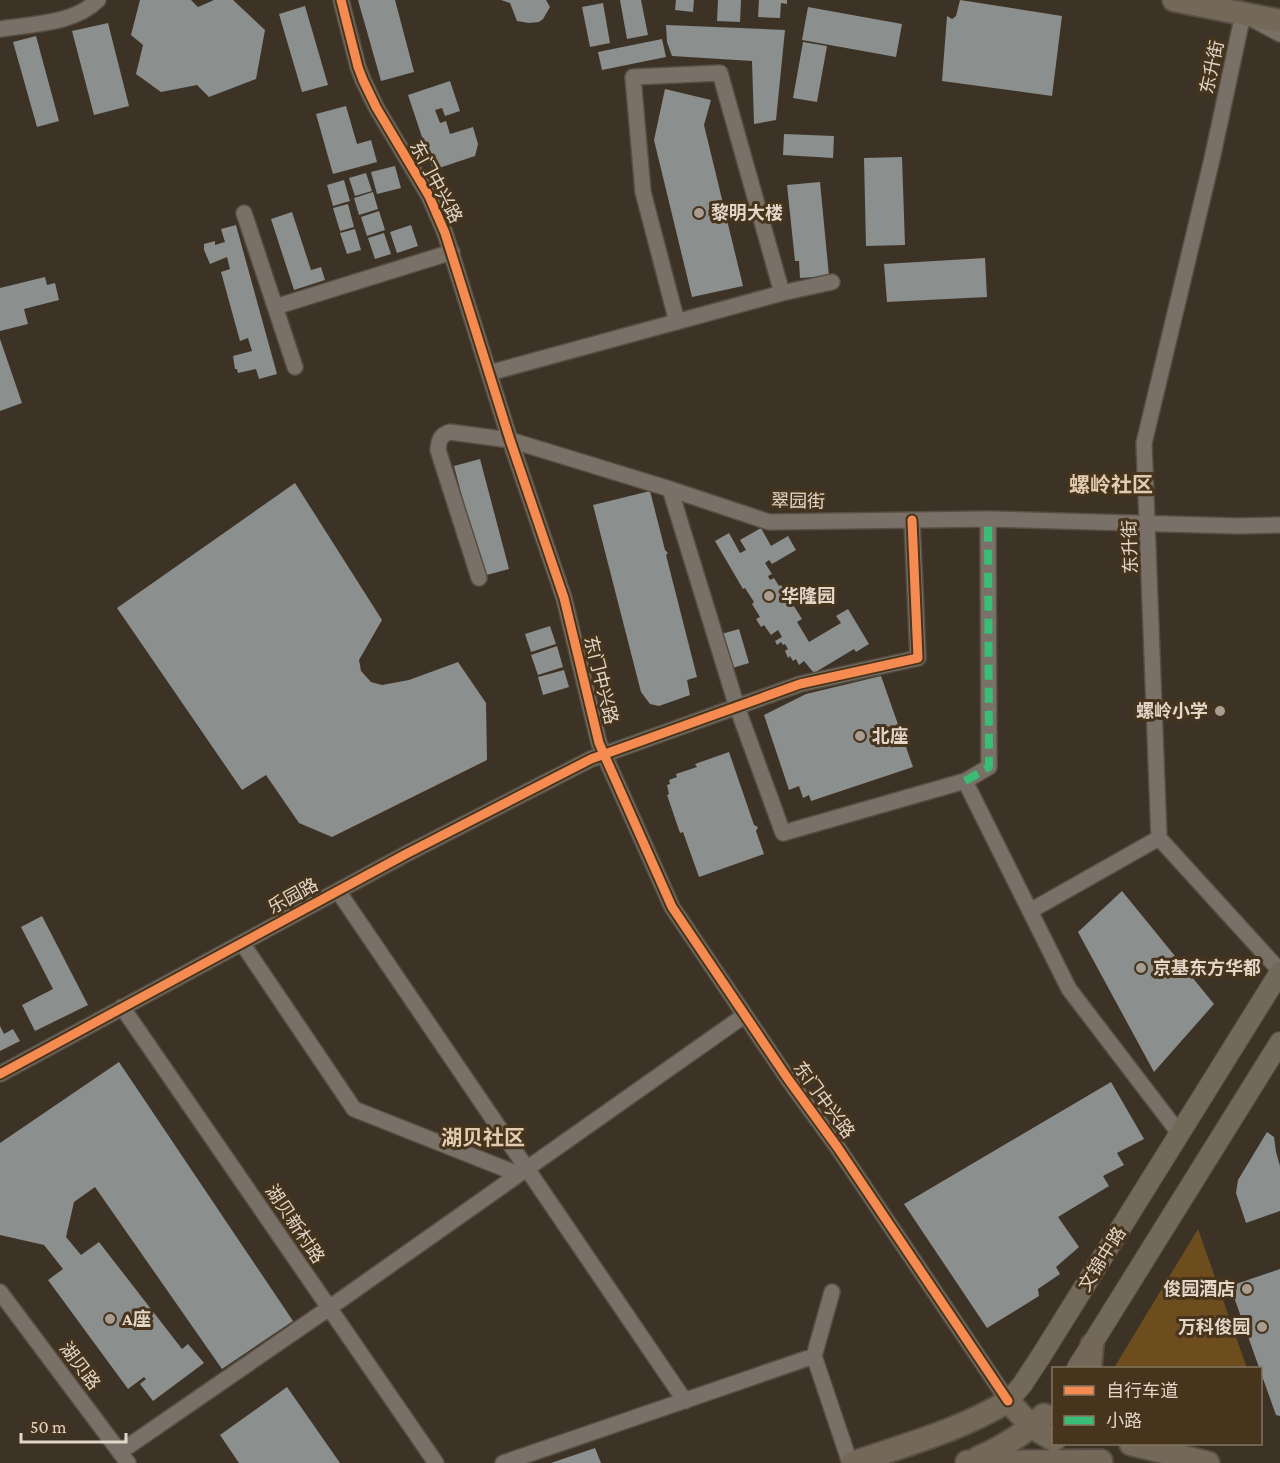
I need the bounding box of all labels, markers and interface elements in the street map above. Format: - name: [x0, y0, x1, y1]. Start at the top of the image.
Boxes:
- street label: 东升街: [1197, 39, 1227, 95]
- street label: 东门中兴路: [406, 138, 466, 226]
- place label: 黎明大楼: [711, 203, 783, 223]
- marker: 黎明大楼: [692, 206, 706, 220]
- district label: 螺岭社区: [1069, 473, 1153, 497]
- street label: 翠园街: [771, 491, 825, 511]
- street label: 东升街: [1119, 520, 1141, 574]
- place label: 华隆园: [781, 586, 835, 606]
- marker: 华隆园: [762, 589, 776, 603]
- street label: 东门中兴路: [580, 634, 622, 726]
- place label: 螺岭小学: [1136, 701, 1208, 721]
- marker: 螺岭小学: [1213, 704, 1227, 718]
- place label: 北座: [872, 726, 908, 746]
- marker: 北座: [853, 729, 867, 743]
- street label: 乐园路: [265, 874, 321, 918]
- place label: 京基东方华都: [1153, 958, 1261, 978]
- marker: 京基东方华都: [1134, 961, 1148, 975]
- street label: 东门中兴路: [789, 1058, 859, 1142]
- district label: 湖贝社区: [441, 1126, 525, 1150]
- street label: 湖贝新村路: [262, 1181, 328, 1267]
- street label: 文锦中路: [1074, 1223, 1130, 1295]
- place label: 俊园酒店: [1163, 1279, 1235, 1299]
- marker: 俊园酒店: [1240, 1282, 1254, 1296]
- place label: A座: [121, 1309, 151, 1329]
- marker: A座: [103, 1312, 117, 1326]
- place label: 万科俊园: [1178, 1317, 1250, 1337]
- marker: 万科俊园: [1255, 1320, 1269, 1334]
- street label: 湖贝路: [56, 1338, 104, 1394]
- legend: [1052, 1367, 1262, 1445]
- text: 自行车道: [1106, 1381, 1178, 1401]
- scale bar: [21, 1406, 126, 1444]
- text: 小路: [1106, 1411, 1142, 1431]
- text: 50 m: [30, 1417, 67, 1437]

